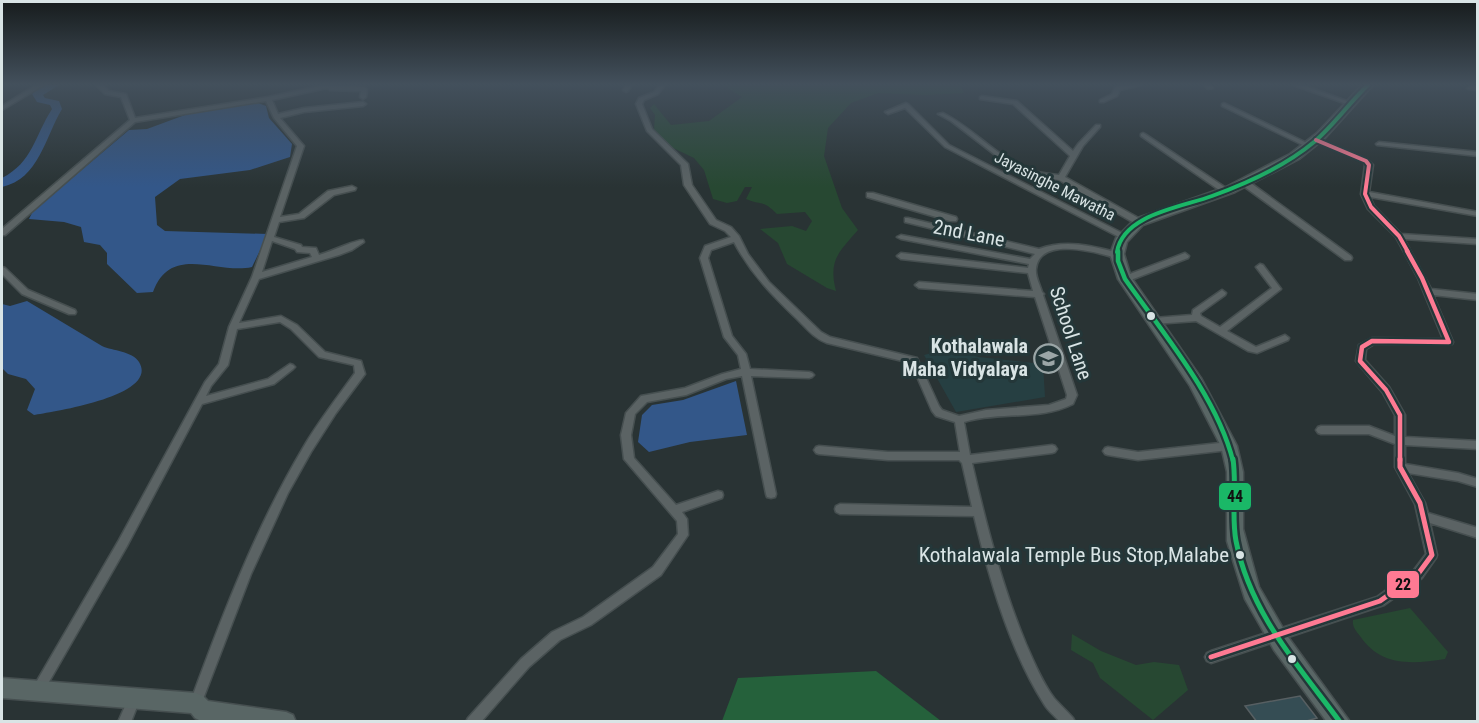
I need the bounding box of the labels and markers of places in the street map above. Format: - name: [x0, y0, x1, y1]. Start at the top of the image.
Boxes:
- unlabelled marker: [1145, 310, 1157, 322]
- place label: Kothalawala Maha Vidyalaya: [902, 334, 1028, 381]
- school or university icon: Kothalawala Maha Vidyalaya: [1033, 342, 1065, 374]
- place label: Kothalawala Temple Bus Stop,Malabe: [919, 543, 1229, 567]
- marker: Kothalawala Temple Bus Stop,Malabe: [1234, 549, 1246, 561]
- unlabelled marker: [1286, 653, 1298, 665]

